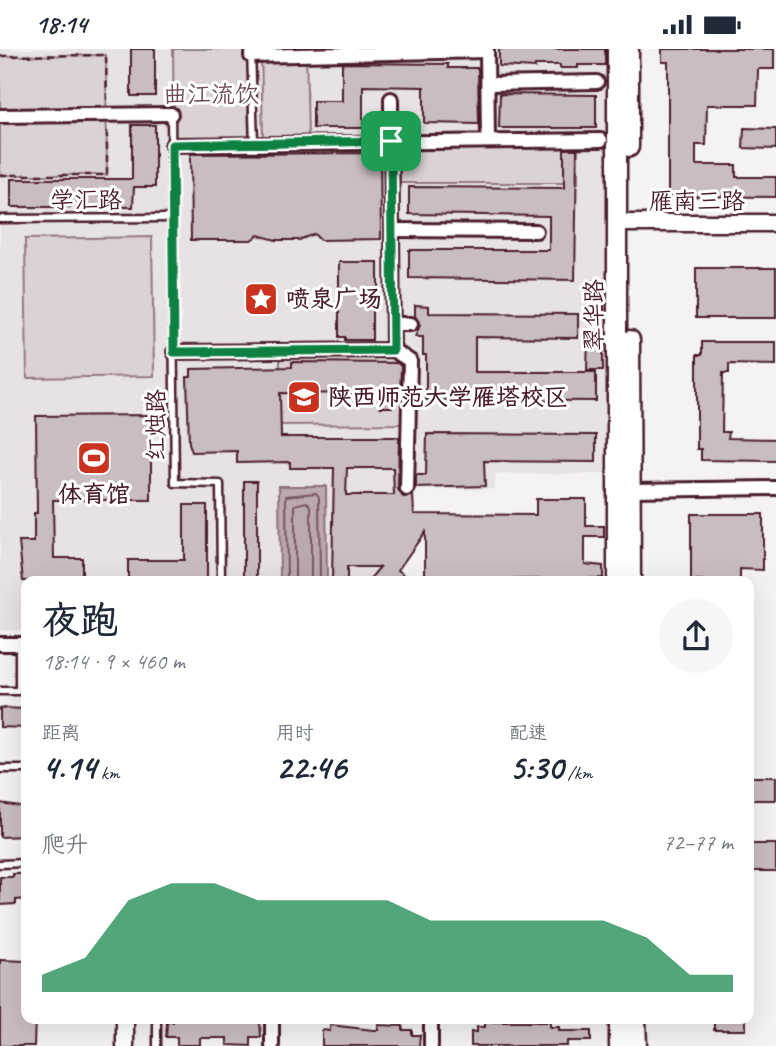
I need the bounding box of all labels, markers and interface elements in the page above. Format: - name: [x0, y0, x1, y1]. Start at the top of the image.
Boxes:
- text: 18:14: [35, 8, 87, 41]
- park label: 曲江流饮: [163, 79, 259, 109]
- pin: [361, 111, 421, 171]
- icon: arrive: [372, 122, 410, 160]
- street label: 学汇路: [50, 185, 122, 215]
- street label: 雁南三路: [649, 186, 745, 216]
- street label: 翠华路: [579, 279, 609, 351]
- place icon: 喷泉广场: [242, 280, 280, 318]
- place label: 喷泉广场: [286, 284, 382, 314]
- school or university icon: 陕西师范大学雁塔校区: [285, 378, 323, 416]
- place label: 陕西师范大学雁塔校区: [328, 382, 568, 412]
- street label: 红烛路: [141, 389, 171, 461]
- sports icon: 体育馆: [75, 439, 113, 477]
- place label: 体育馆: [58, 479, 130, 509]
- text: 夜跑: [42, 597, 118, 644]
- button: share: [659, 599, 733, 673]
- text: 18:14 · 9 × 460 m: [42, 647, 185, 676]
- text: 距离: [42, 721, 80, 745]
- text: 用时: [276, 721, 314, 745]
- text: 配速: [509, 721, 547, 745]
- text: 4.14: [42, 745, 96, 790]
- text: 22:46: [276, 745, 346, 790]
- text: 5:30: [509, 745, 563, 790]
- text: km: [96, 761, 119, 785]
- text: /km: [563, 761, 592, 785]
- text: 72–77 m: [663, 828, 733, 857]
- text: 爬升: [42, 830, 88, 859]

